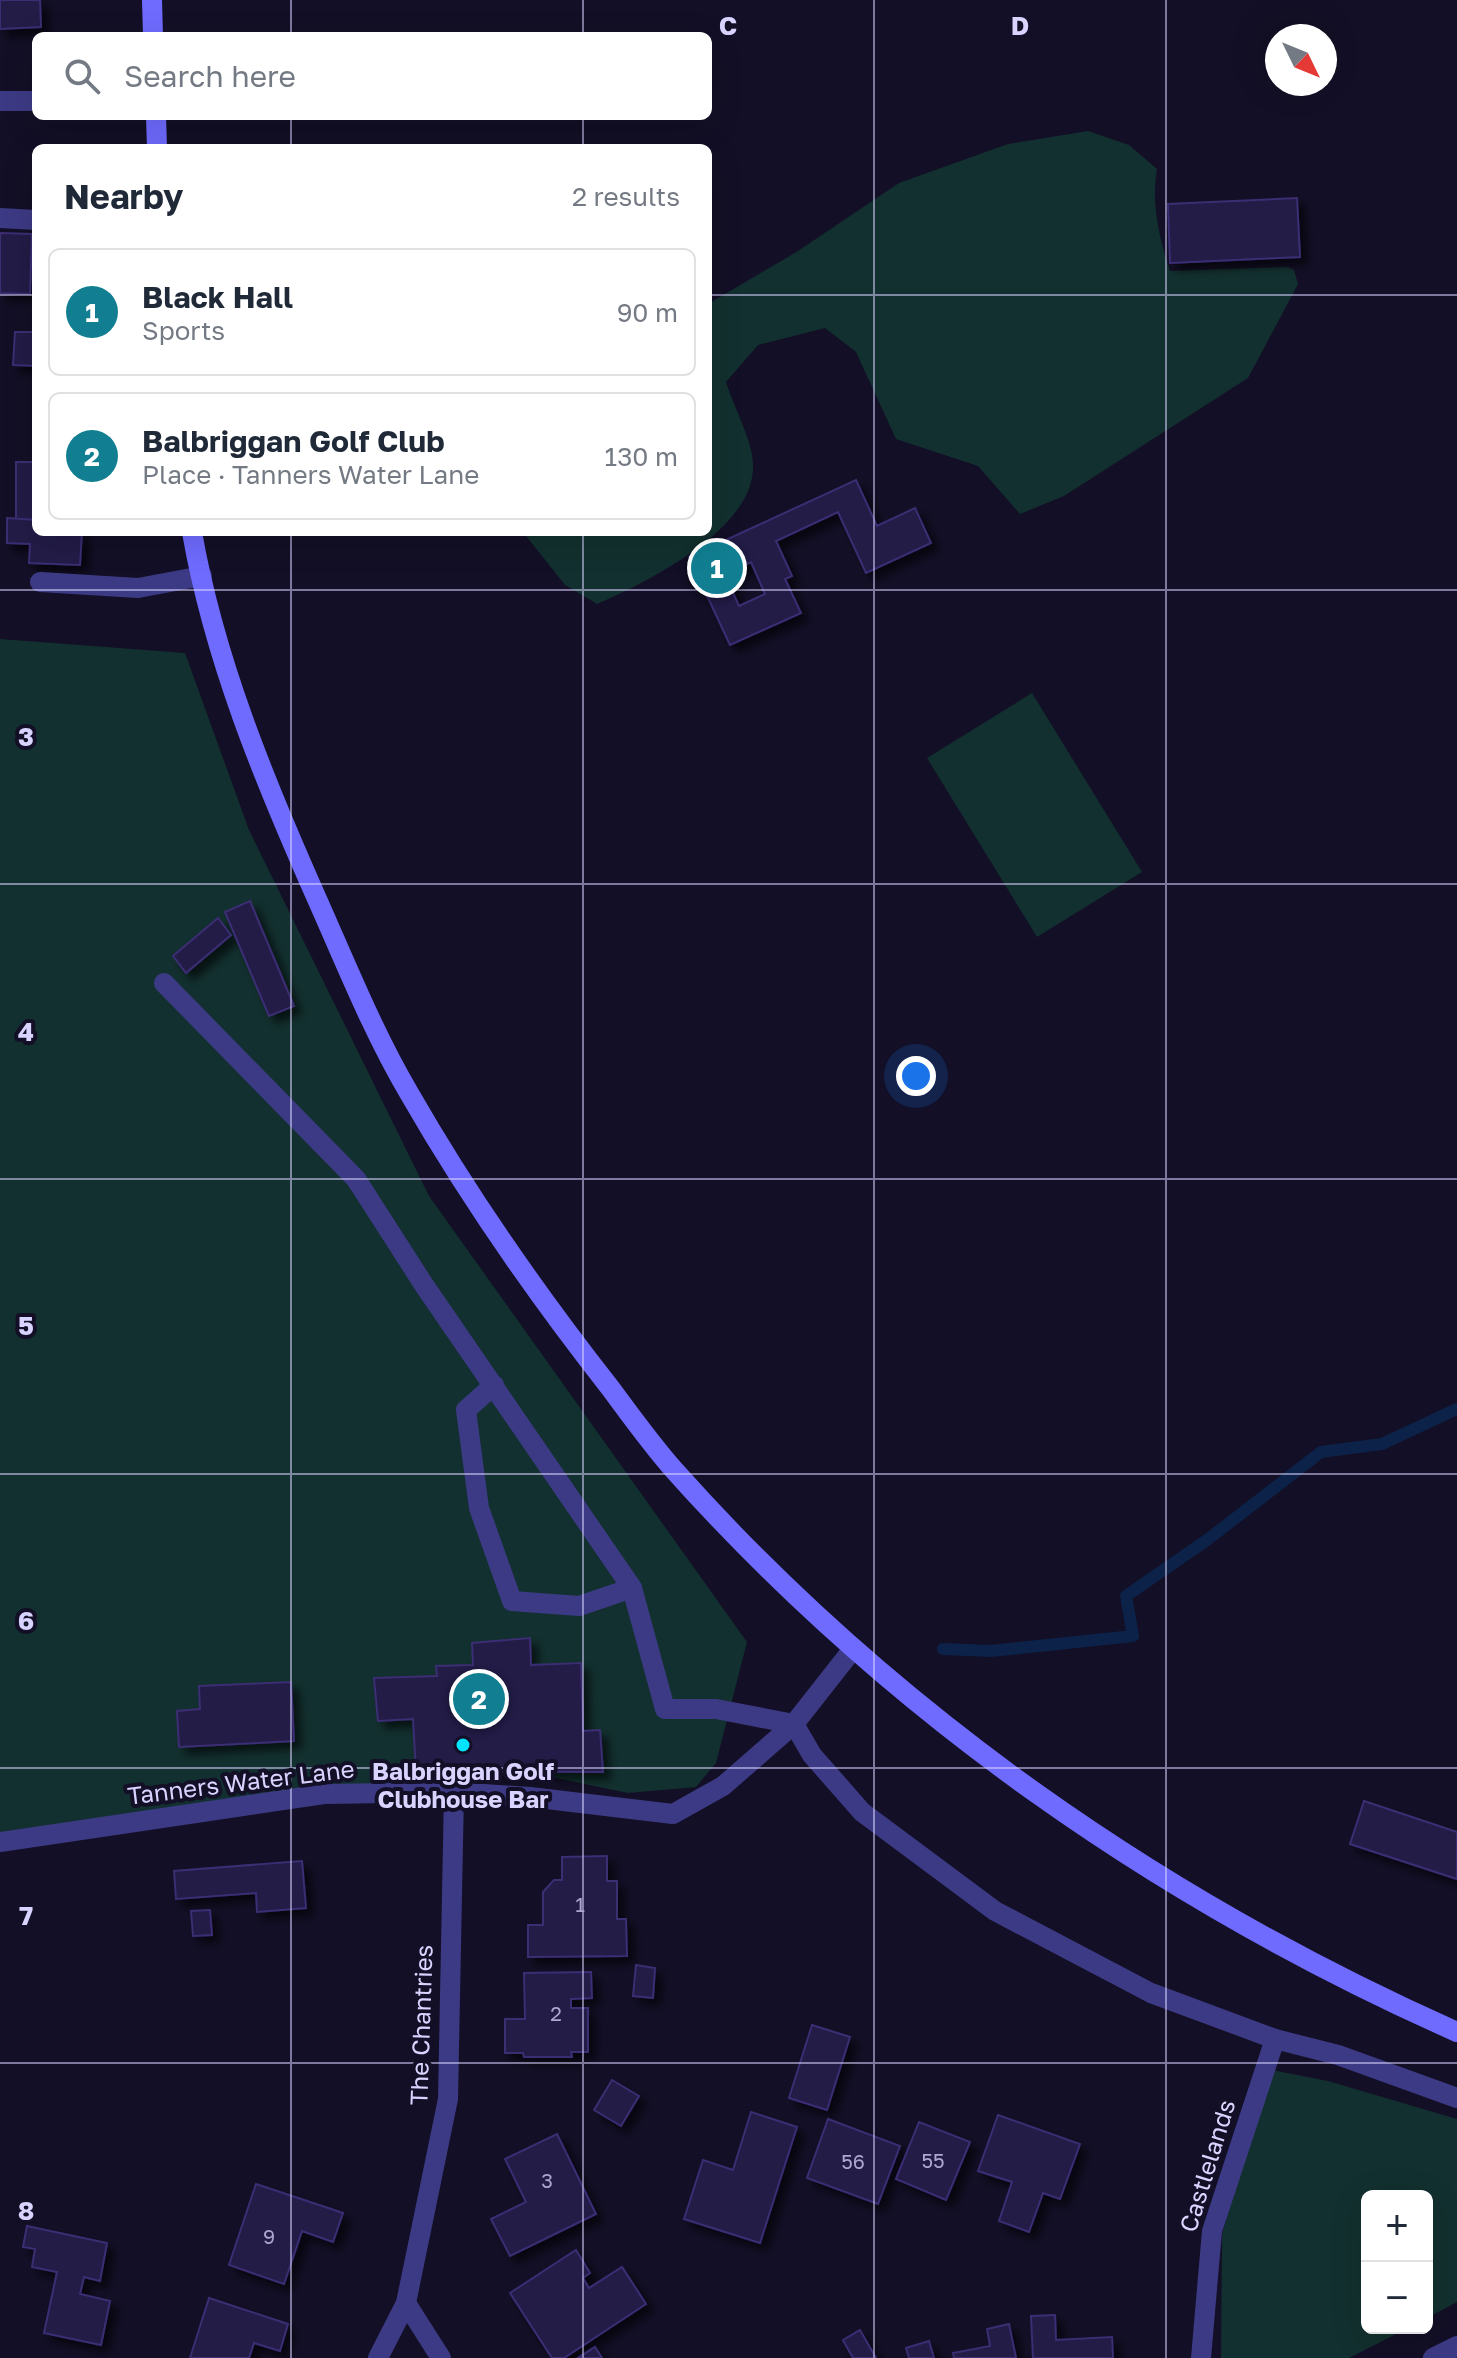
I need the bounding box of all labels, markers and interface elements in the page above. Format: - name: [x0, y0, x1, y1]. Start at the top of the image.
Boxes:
- text: C: [719, 10, 737, 41]
- text: D: [1011, 10, 1029, 41]
- north arrow: [1265, 24, 1337, 96]
- search box: [32, 32, 712, 120]
- icon: search: [60, 54, 104, 98]
- text: Search here: [124, 58, 296, 94]
- text: Nearby: [64, 176, 184, 216]
- text: 2 results: [572, 181, 680, 212]
- text: Black Hall: [142, 279, 293, 315]
- text: 1: [85, 297, 99, 328]
- text: 90 m: [617, 297, 678, 328]
- text: Sports: [142, 315, 225, 346]
- text: Balbriggan Golf Club: [142, 423, 445, 459]
- text: 2: [84, 441, 100, 472]
- text: 130 m: [605, 441, 678, 472]
- text: Place · Tanners Water Lane: [142, 459, 479, 490]
- pin: 1: [691, 538, 743, 598]
- text: 3: [18, 721, 34, 752]
- text: 4: [18, 1016, 34, 1047]
- your location: [896, 1056, 936, 1096]
- text: 5: [18, 1310, 34, 1341]
- text: 6: [18, 1605, 34, 1636]
- pin: 2: [453, 1669, 505, 1729]
- marker: Balbriggan Golf Clubhouse Bar: [454, 1736, 472, 1754]
- street label: Tanners Water Lane: [126, 1753, 356, 1810]
- place label: Balbriggan Golf Clubhouse Bar: [372, 1756, 554, 1813]
- house number: 1: [575, 1892, 585, 1916]
- text: 7: [19, 1900, 33, 1931]
- street label: The Chantries: [403, 1944, 438, 2106]
- house number: 2: [550, 2001, 562, 2025]
- street label: Castlelands: [1173, 2096, 1240, 2235]
- house number: 55: [921, 2148, 945, 2172]
- house number: 56: [841, 2149, 865, 2173]
- house number: 3: [541, 2168, 553, 2192]
- map controls: [1361, 2190, 1433, 2334]
- button: +: [1361, 2190, 1433, 2262]
- text: 8: [18, 2195, 34, 2226]
- house number: 9: [263, 2224, 275, 2248]
- button: −: [1361, 2262, 1433, 2334]

